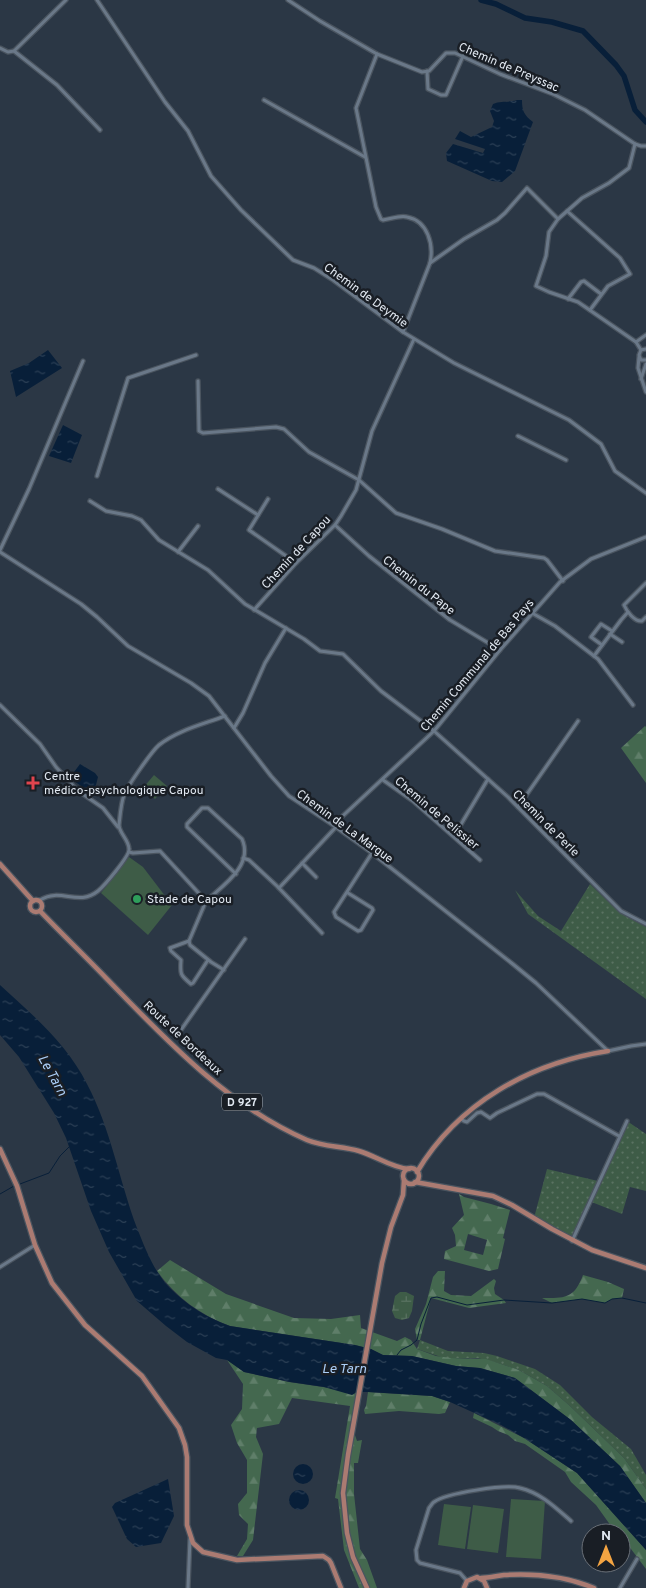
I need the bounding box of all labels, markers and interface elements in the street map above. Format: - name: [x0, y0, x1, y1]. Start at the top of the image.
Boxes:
- street label: Chemin de Preyssac: [456, 39, 561, 96]
- street label: Chemin de Deymie: [320, 260, 411, 332]
- street label: Chemin de Capou: [259, 513, 335, 593]
- street label: Chemin du Pape: [379, 553, 458, 619]
- street label: Chemin Communal de Bas Pays: [417, 596, 538, 736]
- place label: Centre médico-psychologique Capou: [44, 769, 203, 799]
- street label: Chemin de Pelissier: [391, 774, 482, 854]
- marker: Centre médico-psychologique Capou: [26, 776, 40, 790]
- street label: Chemin de La Margue: [293, 786, 396, 867]
- street label: Chemin de Perle: [508, 787, 582, 861]
- place label: Stade de Capou: [147, 892, 232, 908]
- marker: Stade de Capou: [131, 893, 143, 905]
- street label: Route de Bordeaux: [139, 998, 225, 1079]
- water label: Le Tarn: [33, 1052, 70, 1100]
- road number: D 927: [222, 1094, 262, 1110]
- water label: Le Tarn: [322, 1361, 367, 1378]
- north arrow: [581, 1523, 631, 1573]
- text: N: [601, 1528, 611, 1545]

